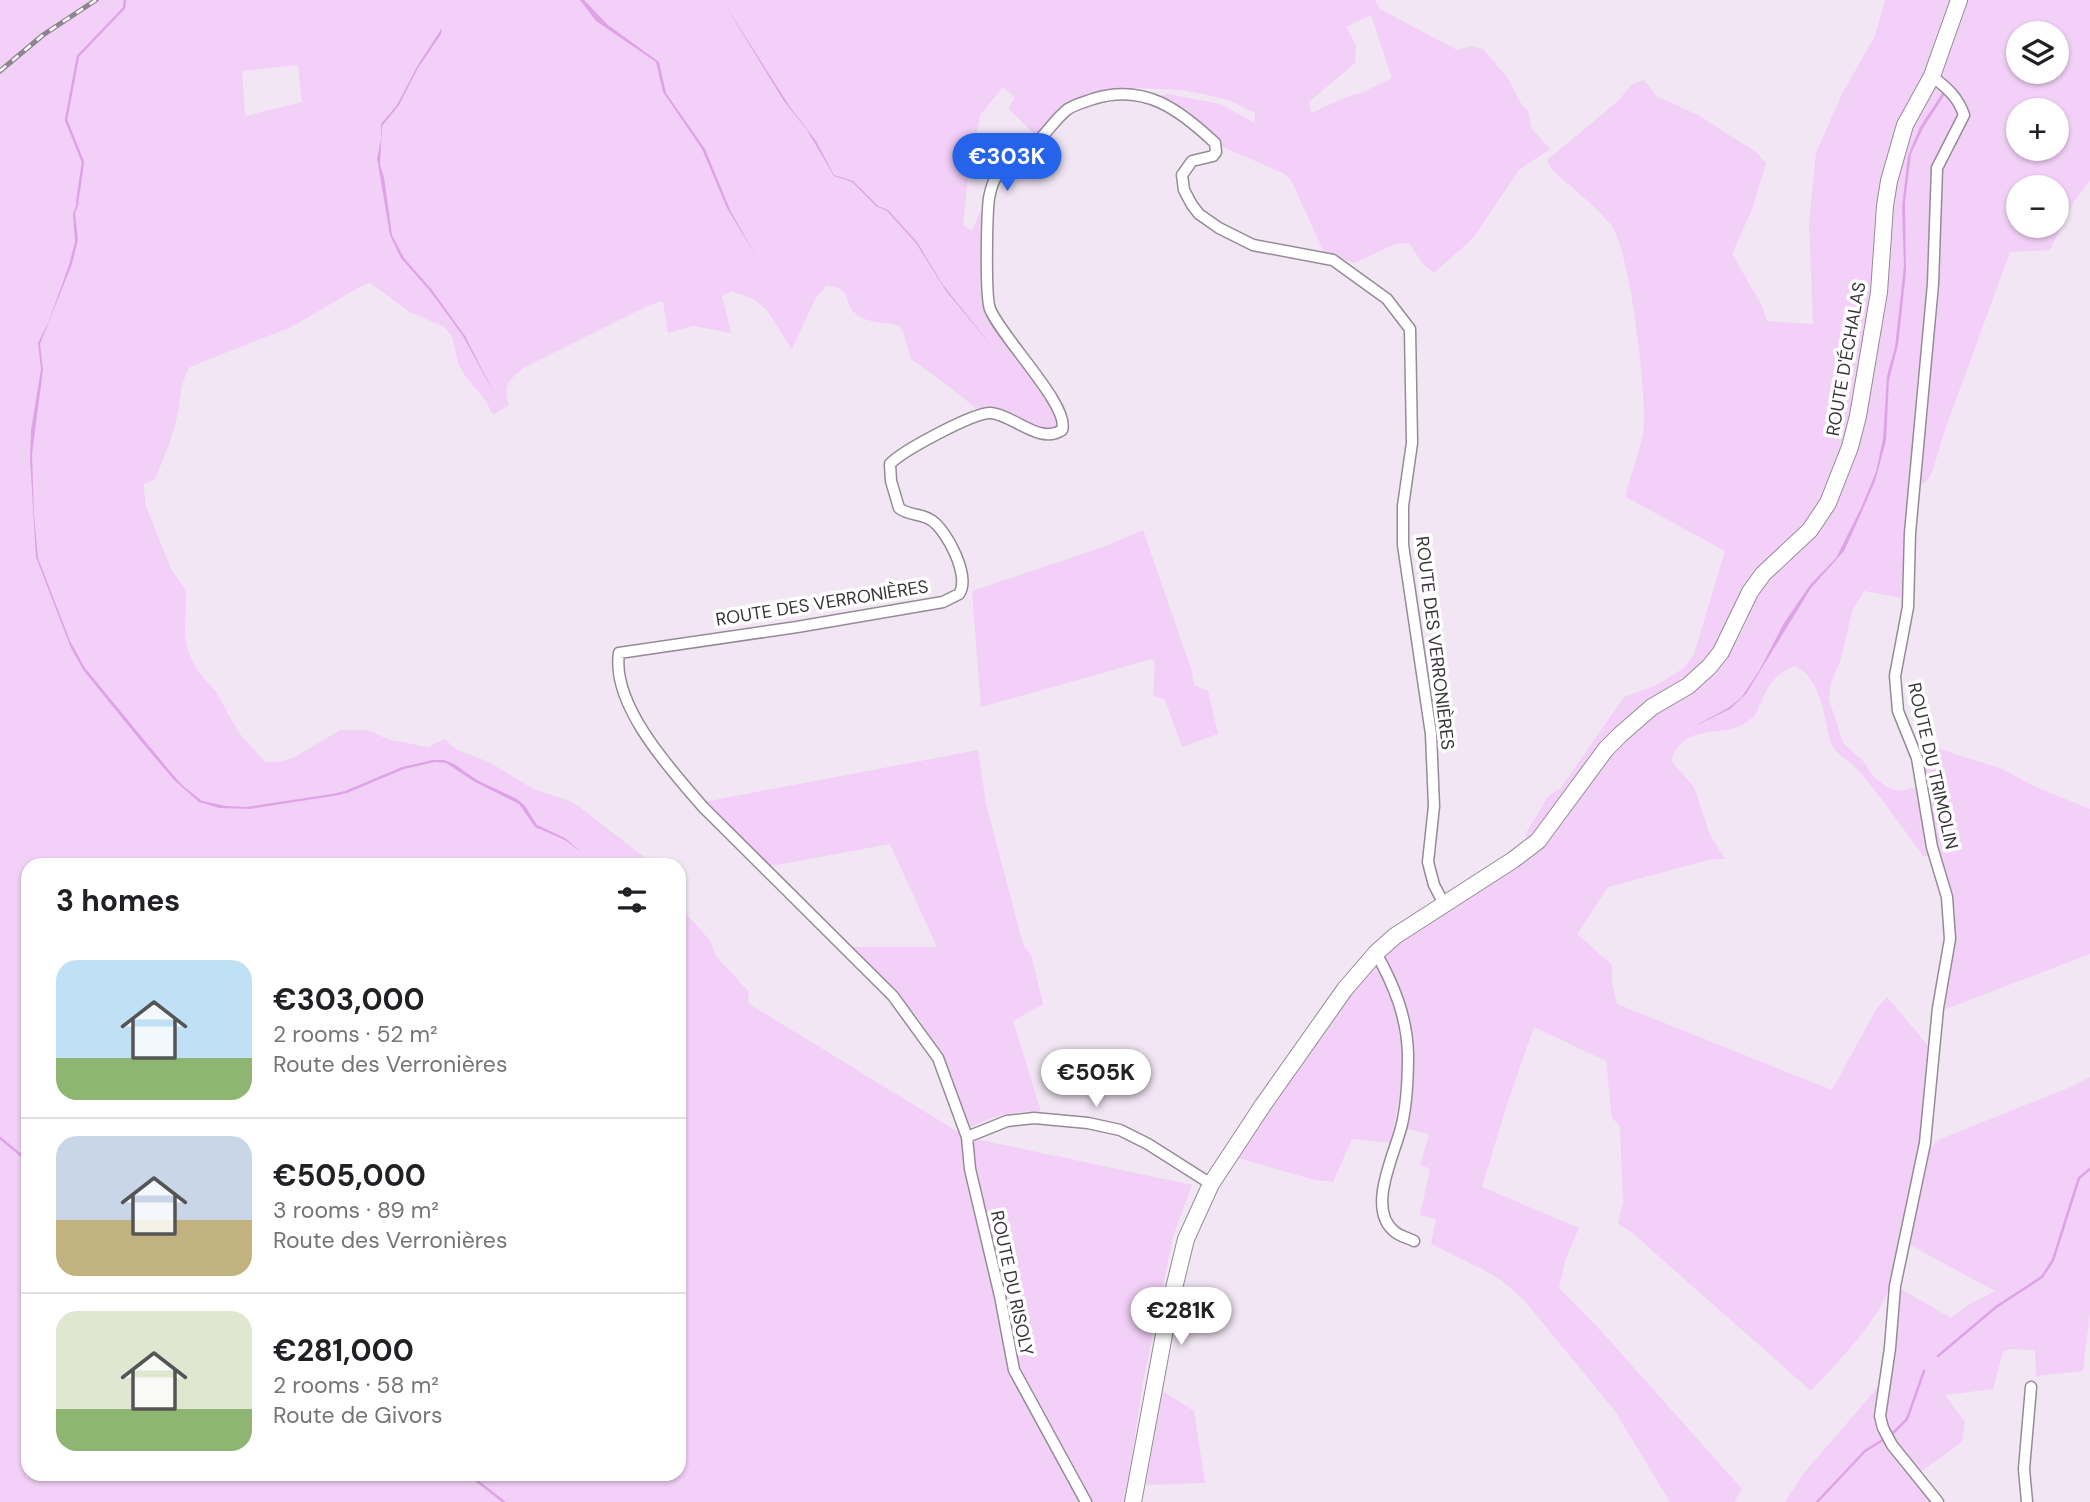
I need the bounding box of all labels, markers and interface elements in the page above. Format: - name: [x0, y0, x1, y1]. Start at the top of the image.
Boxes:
- map controls: [2006, 21, 2069, 238]
- button: layers: [2006, 21, 2069, 84]
- button: +: [2006, 98, 2069, 161]
- pin: €303K: [958, 134, 1056, 193]
- text: €303K: [968, 141, 1046, 171]
- button: −: [2006, 175, 2069, 238]
- street label: ROUTE D'ÉCHALAS: [1821, 280, 1871, 438]
- street label: ROUTE DES VERRONIÈRES: [1410, 535, 1460, 751]
- street label: ROUTE DES VERRONIÈRES: [714, 574, 930, 632]
- street label: ROUTE DU TRIMOLIN: [1902, 680, 1964, 852]
- text: 3 homes: [56, 881, 180, 920]
- icon: filters: [613, 881, 651, 919]
- text: €303,000: [273, 980, 425, 1019]
- icon: home: [112, 988, 196, 1072]
- text: 2 rooms · 52 m²: [273, 1019, 438, 1049]
- text: Route des Verronières: [273, 1049, 507, 1079]
- pin: €505K: [1047, 1050, 1145, 1109]
- text: €505K: [1057, 1057, 1135, 1087]
- text: €505,000: [273, 1156, 426, 1195]
- icon: home: [112, 1164, 196, 1248]
- text: 3 rooms · 89 m²: [273, 1195, 439, 1225]
- street label: ROUTE DU RISOLY: [985, 1208, 1039, 1358]
- text: Route des Verronières: [273, 1225, 507, 1255]
- pin: €281K: [1132, 1288, 1230, 1347]
- text: €281K: [1147, 1295, 1215, 1325]
- text: €281,000: [273, 1331, 414, 1370]
- icon: home: [112, 1339, 196, 1423]
- text: 2 rooms · 58 m²: [273, 1370, 439, 1400]
- text: Route de Givors: [273, 1400, 442, 1430]

